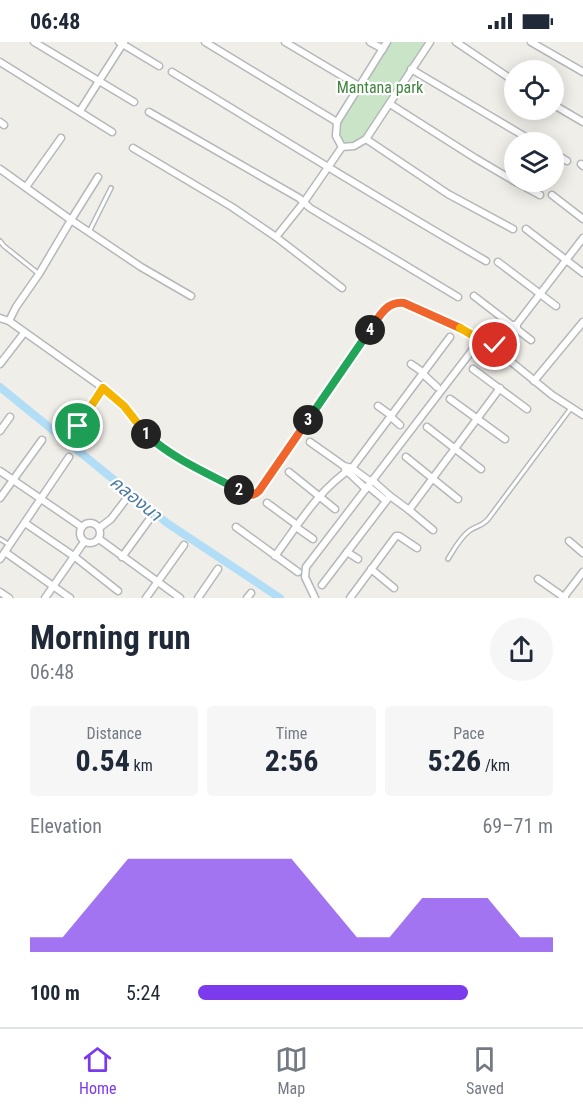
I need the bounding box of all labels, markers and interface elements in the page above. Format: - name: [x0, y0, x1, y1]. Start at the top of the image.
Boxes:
- text: 06:48: [30, 9, 81, 34]
- map controls: [504, 60, 564, 192]
- button: locate: [504, 60, 564, 120]
- park label: Mantana park: [337, 78, 424, 97]
- button: layers: [504, 132, 564, 192]
- pin: 4: [355, 315, 385, 345]
- pin: [469, 319, 520, 370]
- text: 4: [366, 320, 374, 339]
- icon: check: [478, 328, 511, 361]
- pin: [52, 400, 103, 451]
- pin: 3: [293, 405, 323, 435]
- icon: arrive: [61, 409, 94, 442]
- text: 3: [304, 410, 312, 429]
- pin: 1: [131, 419, 161, 449]
- text: 1: [142, 424, 150, 443]
- water label: คลองนา: [106, 471, 166, 525]
- pin: 2: [224, 475, 254, 505]
- text: 2: [235, 480, 243, 499]
- text: Morning run: [30, 618, 191, 657]
- button: share: [490, 618, 553, 681]
- text: 06:48: [30, 660, 74, 684]
- text: Distance: [87, 724, 142, 743]
- text: Time: [276, 724, 307, 743]
- text: Pace: [453, 724, 484, 743]
- text: 0.54: [76, 743, 130, 778]
- text: 2:56: [265, 743, 318, 778]
- text: 5:26: [428, 743, 481, 778]
- text: km: [130, 756, 153, 775]
- text: /km: [481, 756, 510, 775]
- text: Elevation: [30, 814, 102, 838]
- text: 69–71 m: [482, 814, 553, 838]
- text: 100 m: [30, 981, 80, 1005]
- text: 5:24: [126, 981, 160, 1005]
- tab: Home: [79, 1043, 117, 1098]
- tab: Map: [275, 1043, 308, 1098]
- tab: Saved: [466, 1043, 504, 1098]

